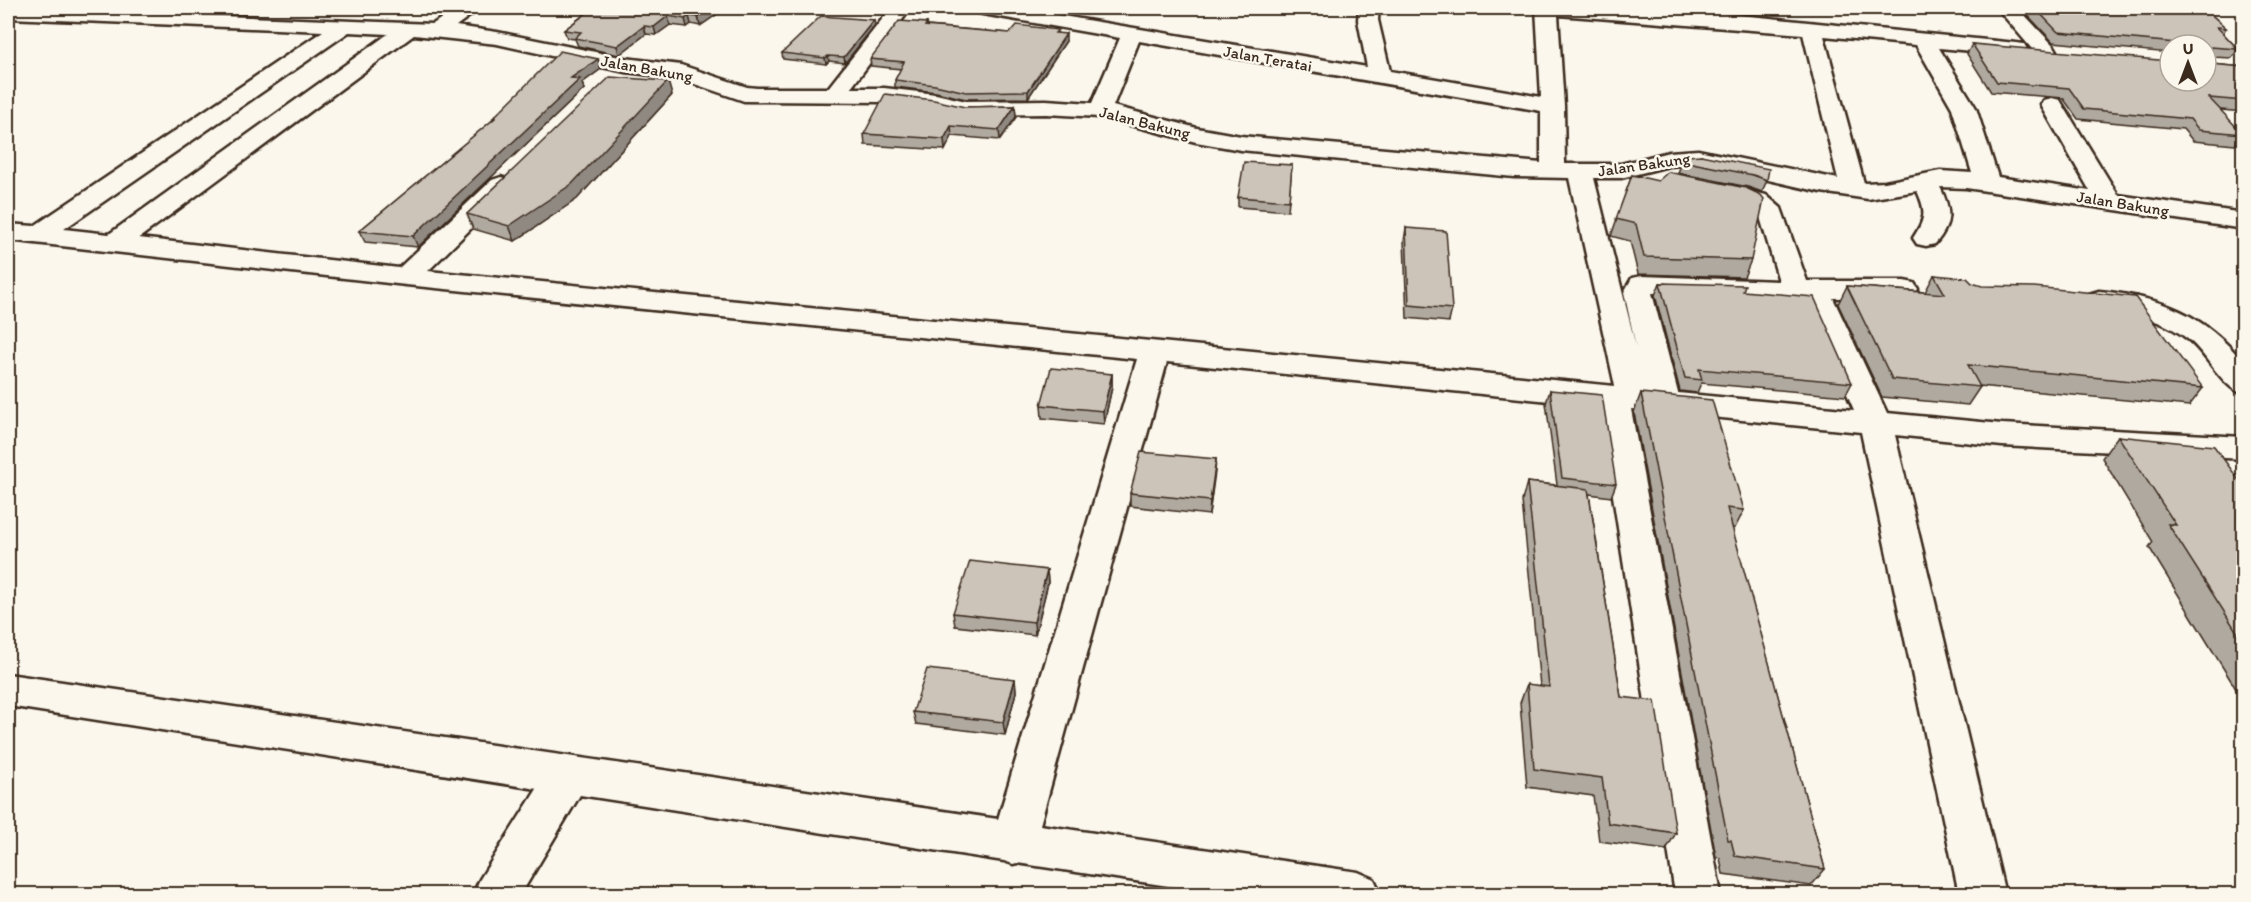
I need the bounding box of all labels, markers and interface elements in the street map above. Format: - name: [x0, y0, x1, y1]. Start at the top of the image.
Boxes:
- north arrow: [2158, 33, 2218, 93]
- text: U: [2183, 39, 2193, 58]
- street label: Jalan Teratai: [1222, 41, 1314, 76]
- street label: Jalan Bakung: [599, 51, 695, 86]
- street label: Jalan Bakung: [1097, 102, 1193, 143]
- street label: Jalan Bakung: [1597, 148, 1692, 180]
- street label: Jalan Bakung: [2075, 187, 2171, 220]

